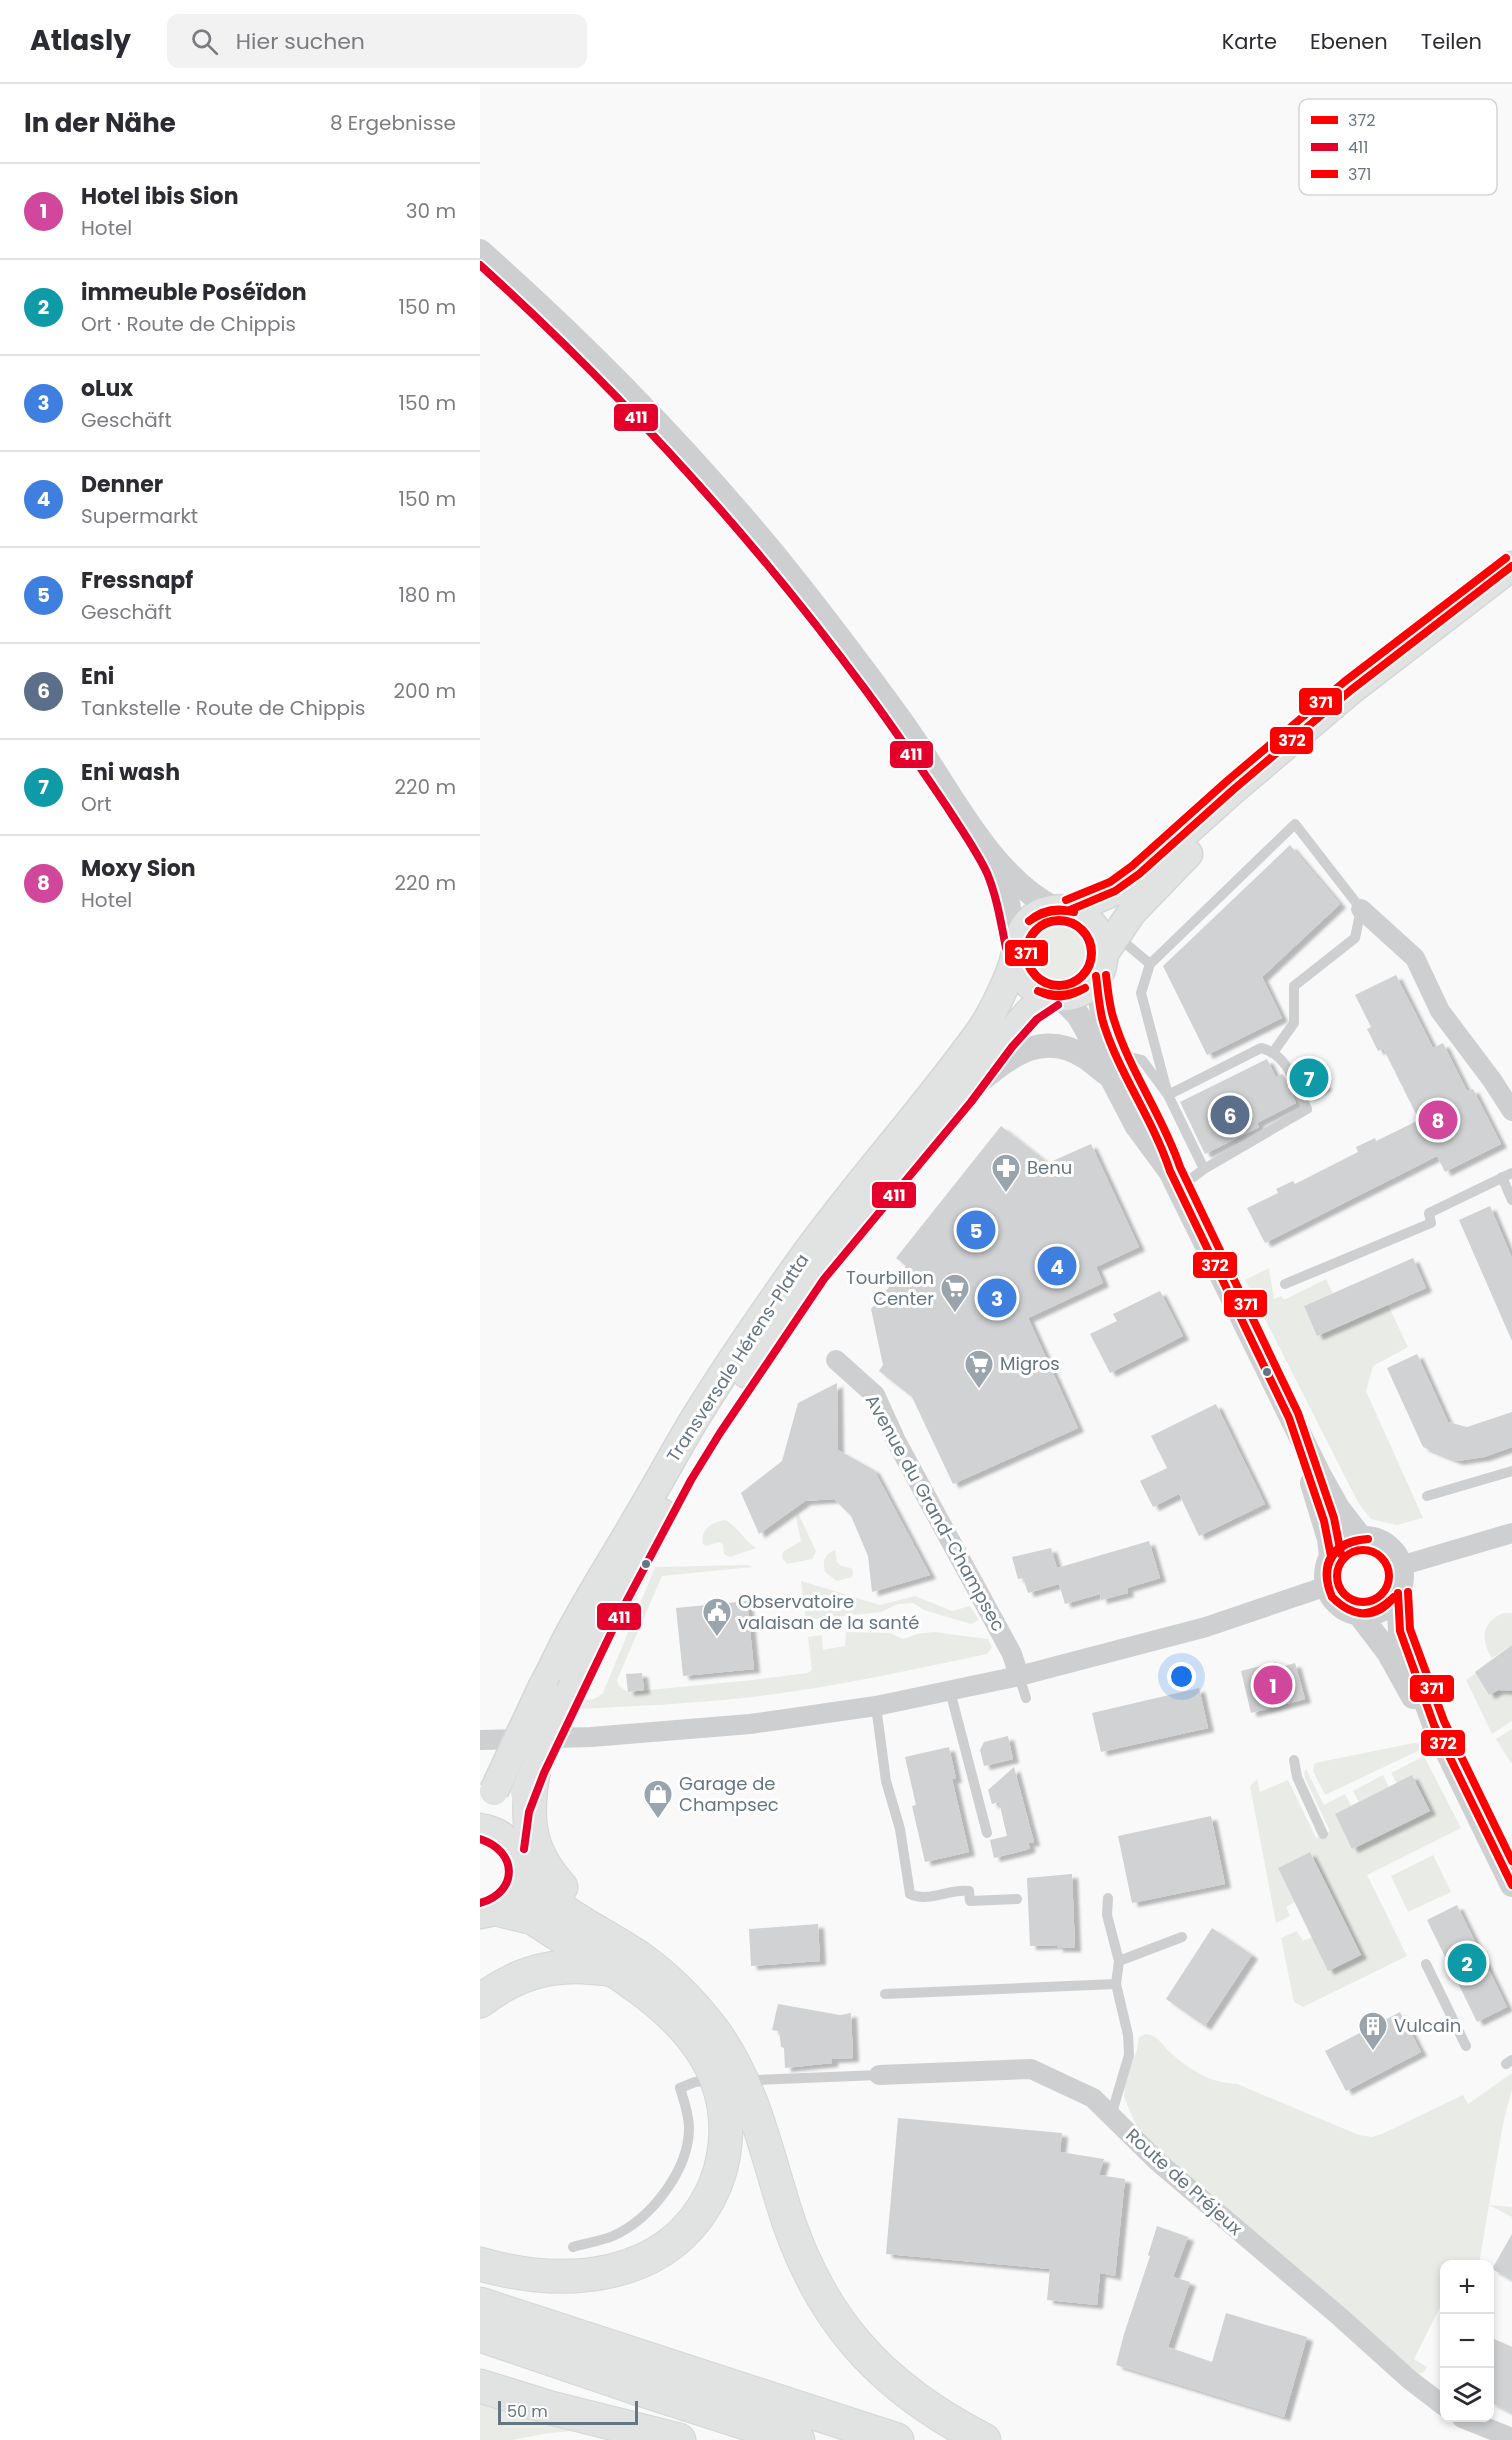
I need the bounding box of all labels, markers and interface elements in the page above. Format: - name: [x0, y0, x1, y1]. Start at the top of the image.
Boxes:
- search box: [167, 14, 587, 68]
- text: Atlasly: [30, 21, 131, 60]
- icon: search: [188, 25, 221, 58]
- text: Hier suchen: [236, 26, 365, 57]
- text: Karte: [1222, 27, 1277, 56]
- text: Ebenen: [1310, 27, 1388, 56]
- text: Teilen: [1421, 27, 1482, 56]
- legend: [1299, 99, 1497, 195]
- text: In der Nähe: [24, 105, 176, 141]
- text: 8 Ergebnisse: [330, 109, 456, 137]
- text: 372: [1348, 109, 1375, 132]
- text: 411: [1348, 136, 1368, 159]
- text: 371: [1348, 163, 1371, 186]
- text: Hotel ibis Sion: [81, 181, 238, 212]
- text: 1: [40, 197, 47, 225]
- text: 30 m: [406, 197, 456, 225]
- text: Hotel: [81, 214, 132, 242]
- text: immeuble Poséïdon: [81, 277, 307, 308]
- text: 2: [38, 293, 49, 321]
- text: 150 m: [399, 293, 456, 321]
- text: Ort · Route de Chippis: [81, 310, 296, 338]
- text: oLux: [81, 373, 133, 404]
- text: 3: [37, 389, 50, 417]
- text: 150 m: [399, 389, 456, 417]
- line badge: 411: [613, 403, 659, 432]
- text: Geschäft: [81, 406, 172, 434]
- text: 411: [625, 406, 647, 429]
- text: Denner: [81, 469, 163, 500]
- text: 4: [37, 485, 50, 513]
- text: 150 m: [399, 485, 456, 513]
- text: Supermarkt: [81, 502, 198, 530]
- text: Fressnapf: [81, 565, 193, 596]
- text: 5: [37, 581, 50, 609]
- text: 180 m: [398, 581, 456, 609]
- text: Geschäft: [81, 598, 172, 626]
- text: Eni: [81, 661, 114, 692]
- text: 6: [37, 677, 50, 705]
- text: 200 m: [393, 677, 456, 705]
- line badge: 371: [1298, 687, 1343, 716]
- text: 371: [1309, 691, 1333, 714]
- text: Tankstelle · Route de Chippis: [81, 694, 365, 722]
- line badge: 372: [1269, 726, 1314, 755]
- text: 372: [1278, 729, 1306, 752]
- line badge: 411: [889, 740, 934, 769]
- text: 411: [900, 743, 922, 766]
- text: Eni wash: [81, 757, 180, 788]
- text: 7: [38, 773, 49, 801]
- text: 220 m: [395, 773, 456, 801]
- text: Ort: [81, 790, 111, 818]
- text: Moxy Sion: [81, 853, 196, 884]
- text: 8: [37, 869, 50, 897]
- text: 220 m: [395, 869, 456, 897]
- text: Hotel: [81, 886, 132, 914]
- line badge: 371: [1004, 939, 1049, 967]
- text: 371: [1014, 942, 1038, 965]
- pin: 7: [1290, 1056, 1328, 1100]
- pin: 6: [1210, 1092, 1250, 1138]
- pin: 8: [1418, 1098, 1458, 1142]
- pharmacy icon: Benu: [990, 1152, 1022, 1194]
- place label: Benu: [1027, 1155, 1072, 1180]
- line badge: 411: [871, 1181, 917, 1209]
- text: 411: [883, 1184, 905, 1207]
- pin: 5: [956, 1208, 996, 1252]
- pin: 4: [1038, 1244, 1076, 1288]
- street label: Transversale Hérens-Platta: [661, 1249, 815, 1467]
- line badge: 372: [1192, 1251, 1238, 1279]
- text: 372: [1201, 1254, 1229, 1277]
- place label: Tourbillon Center: [846, 1265, 934, 1311]
- supermarket icon: Tourbillon Center: [939, 1272, 971, 1314]
- pin: 3: [978, 1276, 1016, 1320]
- line badge: 371: [1223, 1289, 1268, 1318]
- text: 371: [1234, 1293, 1258, 1316]
- supermarket icon: Migros: [963, 1348, 995, 1390]
- place label: Migros: [1000, 1351, 1060, 1376]
- unlabelled marker: [1261, 1366, 1273, 1378]
- street label: Avenue du Grand-Champsec: [860, 1390, 1011, 1636]
- unlabelled marker: [640, 1558, 652, 1570]
- place label: Observatoire valaisan de la santé: [738, 1589, 920, 1635]
- public building icon: Observatoire valaisan de la santé: [701, 1596, 733, 1638]
- line badge: 411: [596, 1602, 642, 1631]
- text: 411: [608, 1606, 630, 1629]
- your location: [1167, 1662, 1196, 1691]
- pin: 1: [1254, 1662, 1292, 1708]
- line badge: 371: [1409, 1674, 1455, 1703]
- text: 371: [1420, 1677, 1444, 1700]
- line badge: 372: [1420, 1729, 1466, 1757]
- text: 372: [1429, 1732, 1457, 1755]
- place label: Garage de Champsec: [679, 1771, 779, 1817]
- shop icon: Garage de Champsec: [642, 1778, 674, 1820]
- pin: 2: [1448, 1940, 1486, 1986]
- building icon: Vulcain: [1357, 2010, 1389, 2052]
- place label: Vulcain: [1394, 2013, 1461, 2038]
- street label: Route de Préjeux: [1121, 2123, 1248, 2241]
- map controls: [1440, 2260, 1494, 2422]
- button: +: [1440, 2260, 1494, 2314]
- button: −: [1440, 2314, 1494, 2368]
- button: layers: [1440, 2368, 1494, 2422]
- scale bar: [498, 2398, 638, 2426]
- text: 50 m: [507, 2400, 548, 2423]

